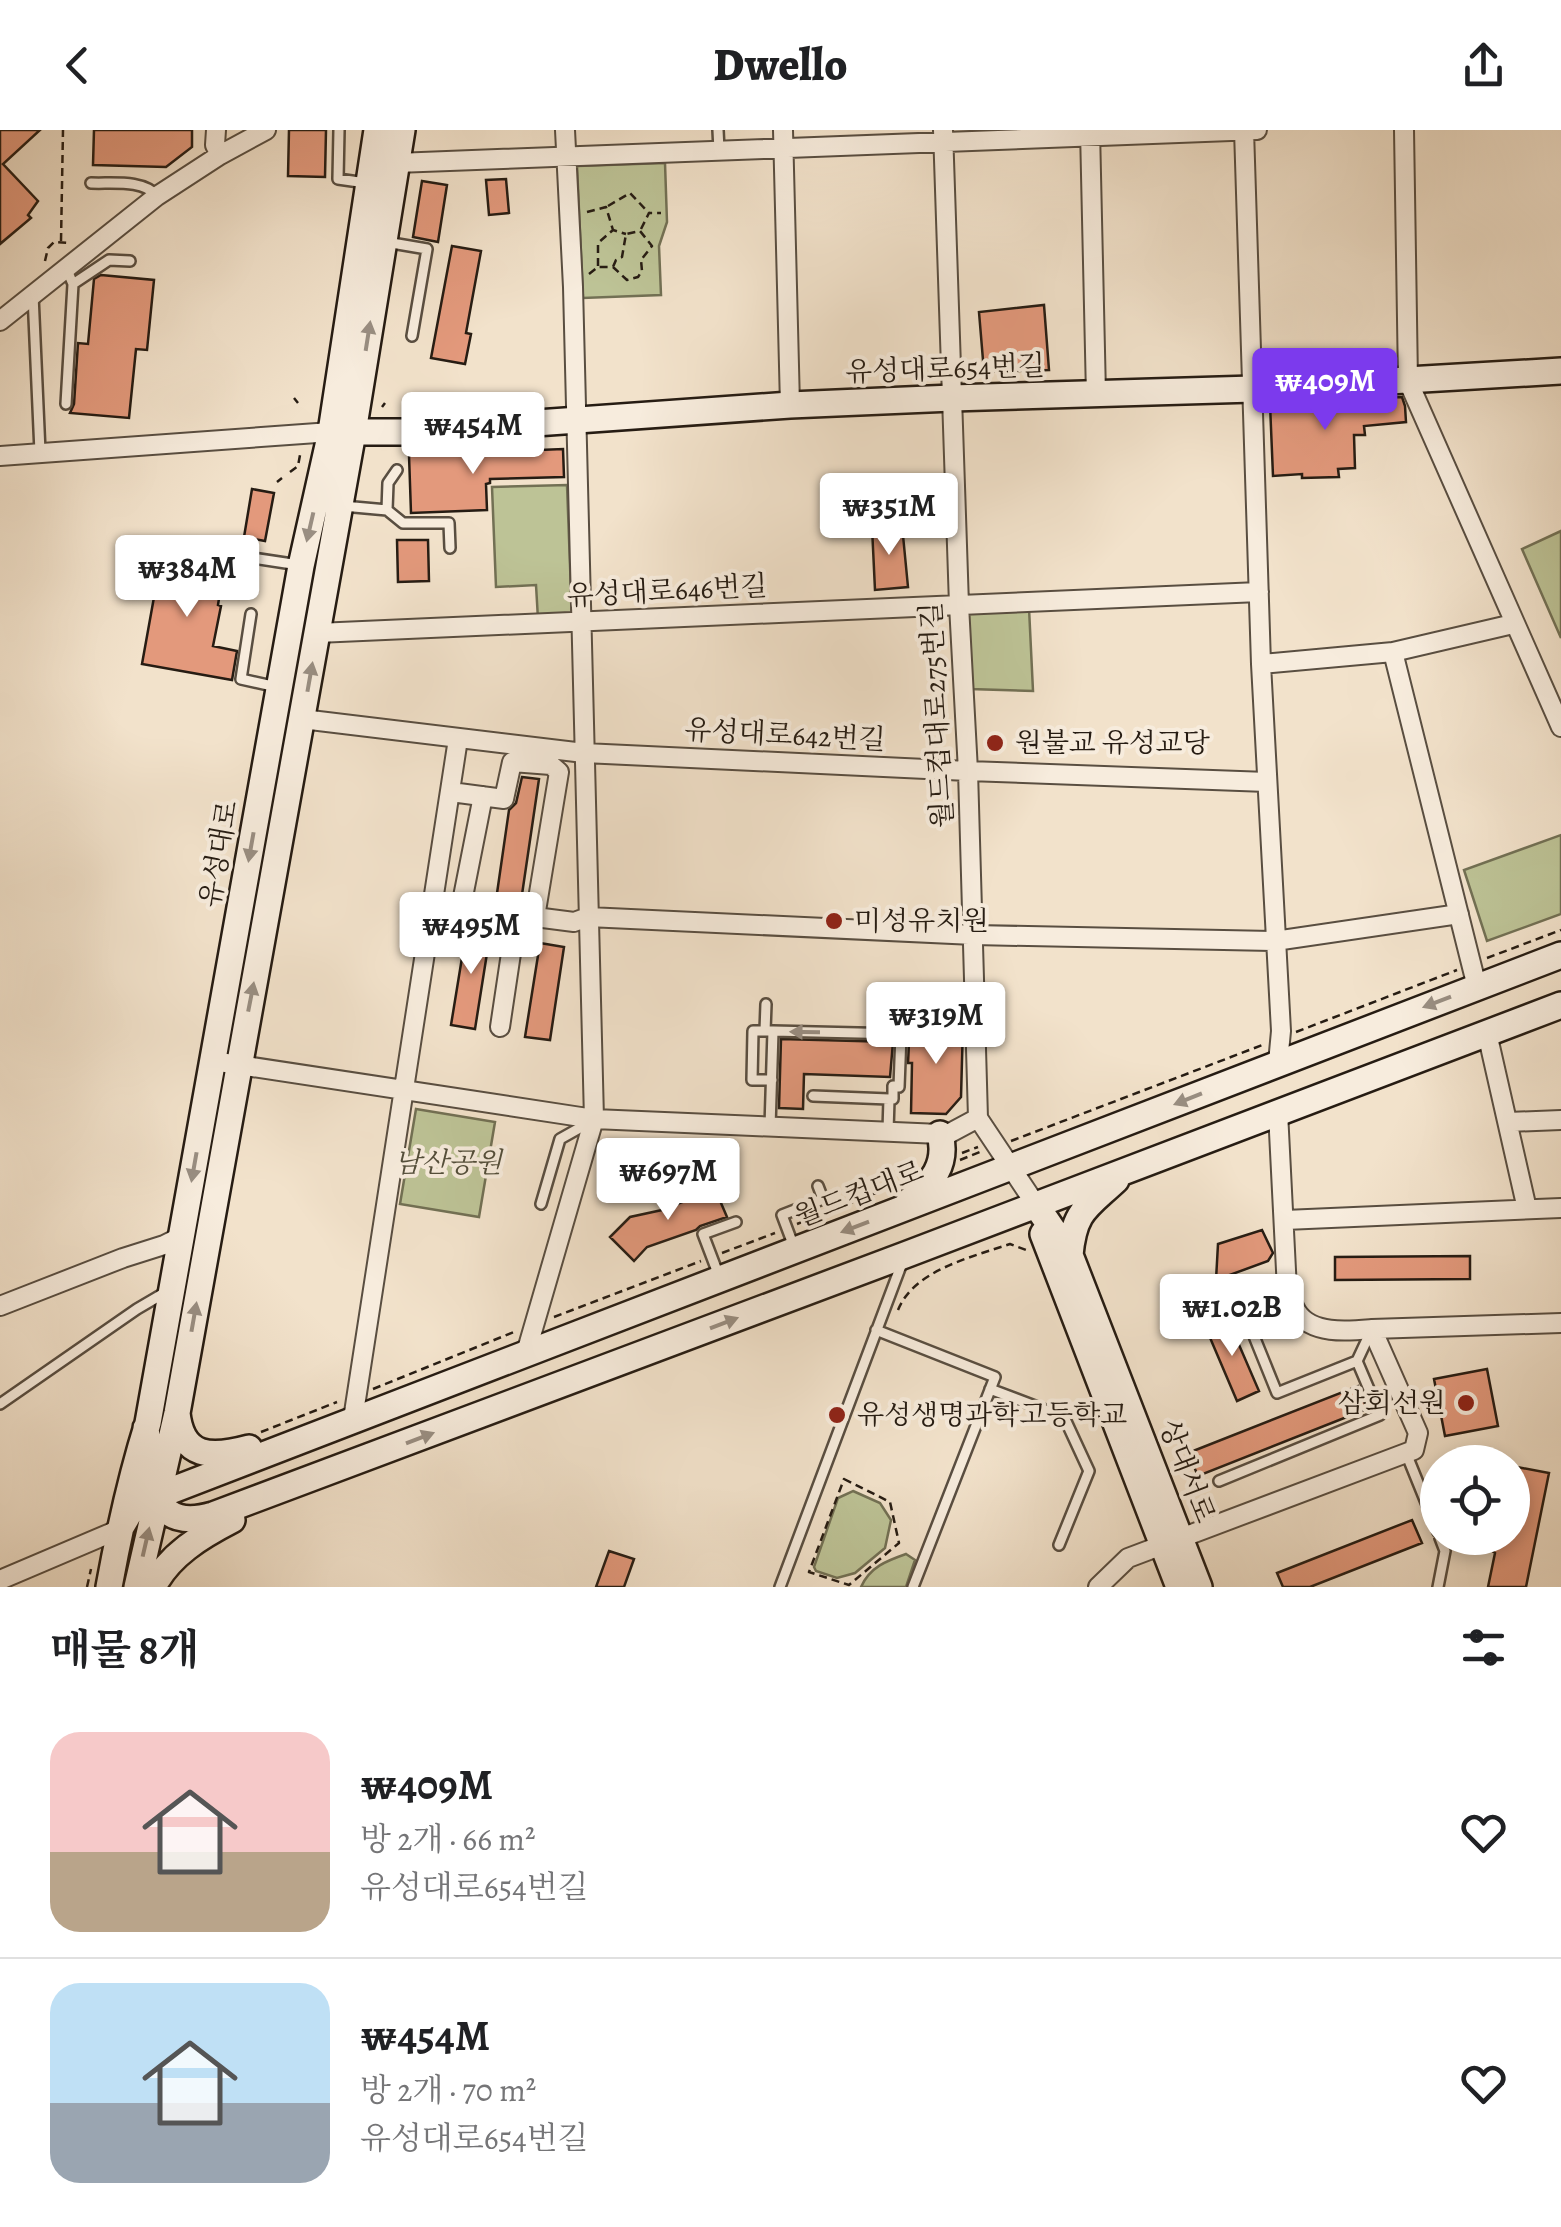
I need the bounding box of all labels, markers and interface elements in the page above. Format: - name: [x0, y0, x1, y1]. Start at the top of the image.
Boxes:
- text: Dwello: [713, 34, 848, 96]
- icon: back: [50, 38, 105, 93]
- icon: share: [1456, 38, 1511, 93]
- one-way arrow: [361, 320, 377, 351]
- street label: 유성대로654번길: [844, 347, 1046, 391]
- pin: ₩409M: [1255, 348, 1395, 433]
- text: ₩409M: [1274, 358, 1376, 402]
- pin: ₩454M: [403, 392, 543, 477]
- text: ₩454M: [423, 402, 523, 446]
- pin: ₩351M: [819, 473, 959, 558]
- text: ₩351M: [842, 483, 936, 527]
- one-way arrow: [302, 512, 317, 543]
- pin: ₩384M: [117, 535, 257, 620]
- text: ₩384M: [137, 545, 237, 589]
- street label: 유성대로646번길: [566, 567, 768, 615]
- street label: 월드컵대로275번길: [912, 601, 962, 829]
- one-way arrow: [303, 661, 318, 692]
- street label: 유성대로642번길: [684, 711, 886, 759]
- place label: 원불교 유성교당: [1015, 724, 1210, 762]
- marker: 원불교 유성교당: [984, 732, 1006, 754]
- street label: 유성대로: [191, 797, 247, 911]
- one-way arrow: [243, 832, 258, 863]
- pin: ₩495M: [401, 892, 541, 977]
- text: ₩495M: [422, 902, 520, 946]
- place label: 미성유치원: [854, 902, 989, 940]
- marker: 미성유치원: [823, 910, 845, 932]
- one-way arrow: [244, 981, 260, 1012]
- pin: ₩319M: [866, 982, 1006, 1067]
- text: ₩319M: [888, 992, 984, 1036]
- one-way arrow: [1422, 995, 1452, 1011]
- one-way arrow: [789, 1024, 821, 1040]
- one-way arrow: [1172, 1091, 1202, 1107]
- pin: ₩697M: [598, 1138, 738, 1223]
- park label: 남산공원: [394, 1144, 504, 1182]
- text: ₩697M: [619, 1148, 717, 1192]
- one-way arrow: [186, 1151, 201, 1183]
- street label: 월드컵대로: [789, 1152, 929, 1236]
- one-way arrow: [839, 1220, 869, 1235]
- pin: ₩1.02B: [1151, 1274, 1313, 1359]
- text: ₩1.02B: [1182, 1284, 1282, 1328]
- one-way arrow: [187, 1300, 202, 1332]
- one-way arrow: [710, 1315, 740, 1331]
- place label: 삼회선원: [1338, 1384, 1446, 1422]
- marker: 삼회선원: [1455, 1392, 1477, 1414]
- place label: 유성생명과학고등학교: [857, 1396, 1127, 1434]
- marker: 유성생명과학고등학교: [826, 1404, 848, 1426]
- street label: 상대서로: [1150, 1414, 1224, 1528]
- one-way arrow: [406, 1430, 436, 1445]
- map controls: [1420, 1445, 1530, 1555]
- button: locate: [1420, 1445, 1530, 1555]
- one-way arrow: [139, 1526, 154, 1557]
- icon: filters: [1456, 1620, 1511, 1675]
- text: 매물 8개: [50, 1621, 199, 1678]
- text: ₩409M: [360, 1756, 493, 1813]
- icon: home: [130, 1772, 250, 1892]
- icon: heart: [1456, 1805, 1511, 1860]
- text: 방 2개 · 66 m²: [360, 1817, 535, 1861]
- text: 유성대로654번길: [360, 1865, 589, 1909]
- text: ₩454M: [360, 2007, 490, 2064]
- icon: home: [130, 2023, 250, 2143]
- icon: heart: [1456, 2056, 1511, 2111]
- text: 방 2개 · 70 m²: [360, 2068, 536, 2112]
- text: 유성대로654번길: [360, 2116, 589, 2160]

